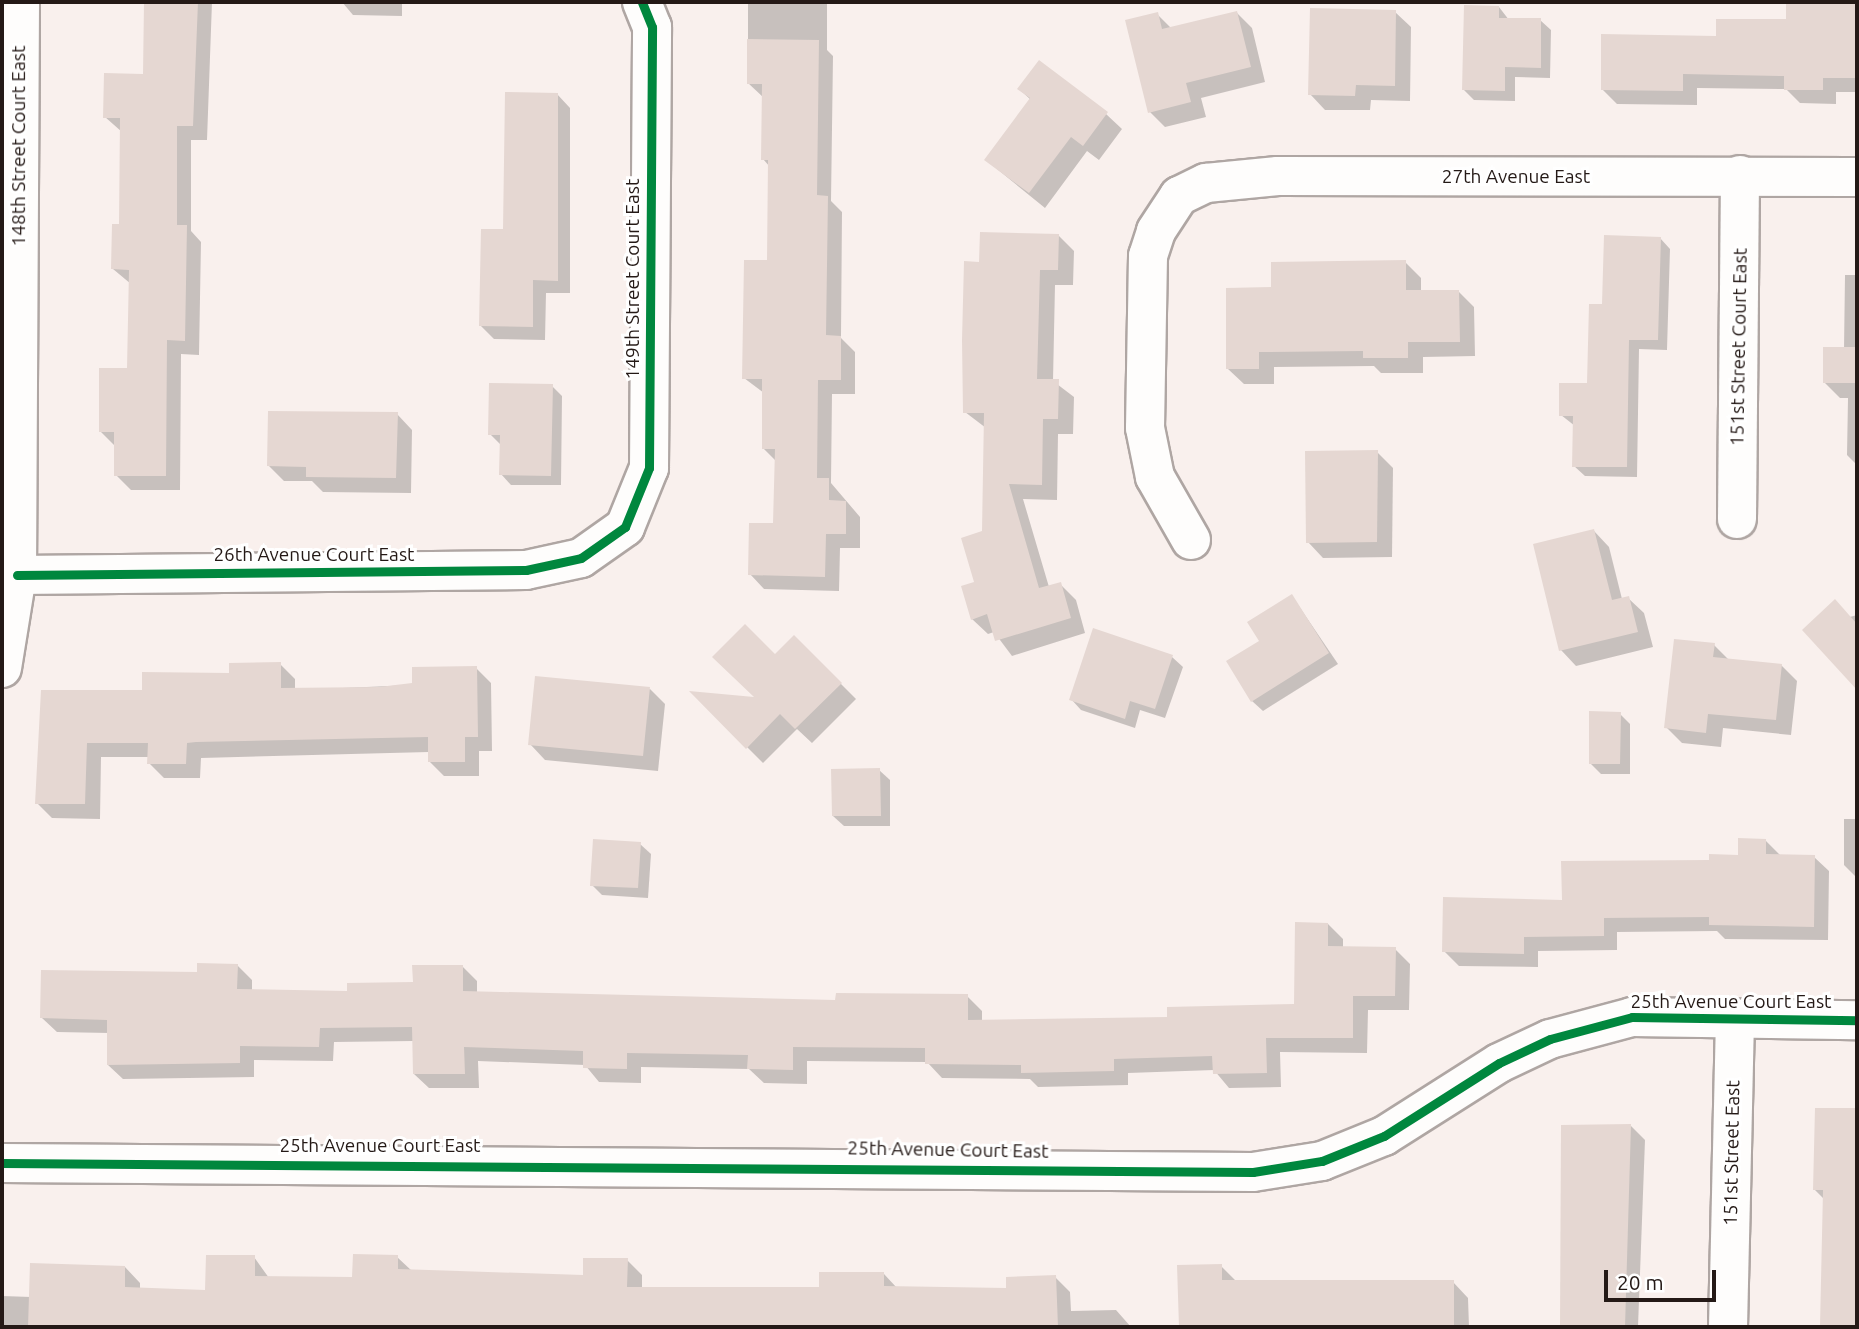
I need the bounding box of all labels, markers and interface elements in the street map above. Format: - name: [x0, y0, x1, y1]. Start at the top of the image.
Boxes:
- street label: 148th Street Court East: [8, 46, 30, 246]
- street label: 27th Avenue East: [1442, 166, 1590, 188]
- street label: 149th Street Court East: [622, 179, 644, 379]
- street label: 151st Street Court East: [1726, 248, 1752, 446]
- street label: 26th Avenue Court East: [213, 544, 415, 566]
- street label: 25th Avenue Court East: [1630, 991, 1832, 1013]
- street label: 151st Street East: [1719, 1080, 1745, 1226]
- street label: 25th Avenue Court East: [279, 1135, 481, 1157]
- street label: 25th Avenue Court East: [847, 1137, 1049, 1163]
- scale bar: [1607, 1256, 1719, 1300]
- text: 20 m: [1617, 1270, 1664, 1294]

